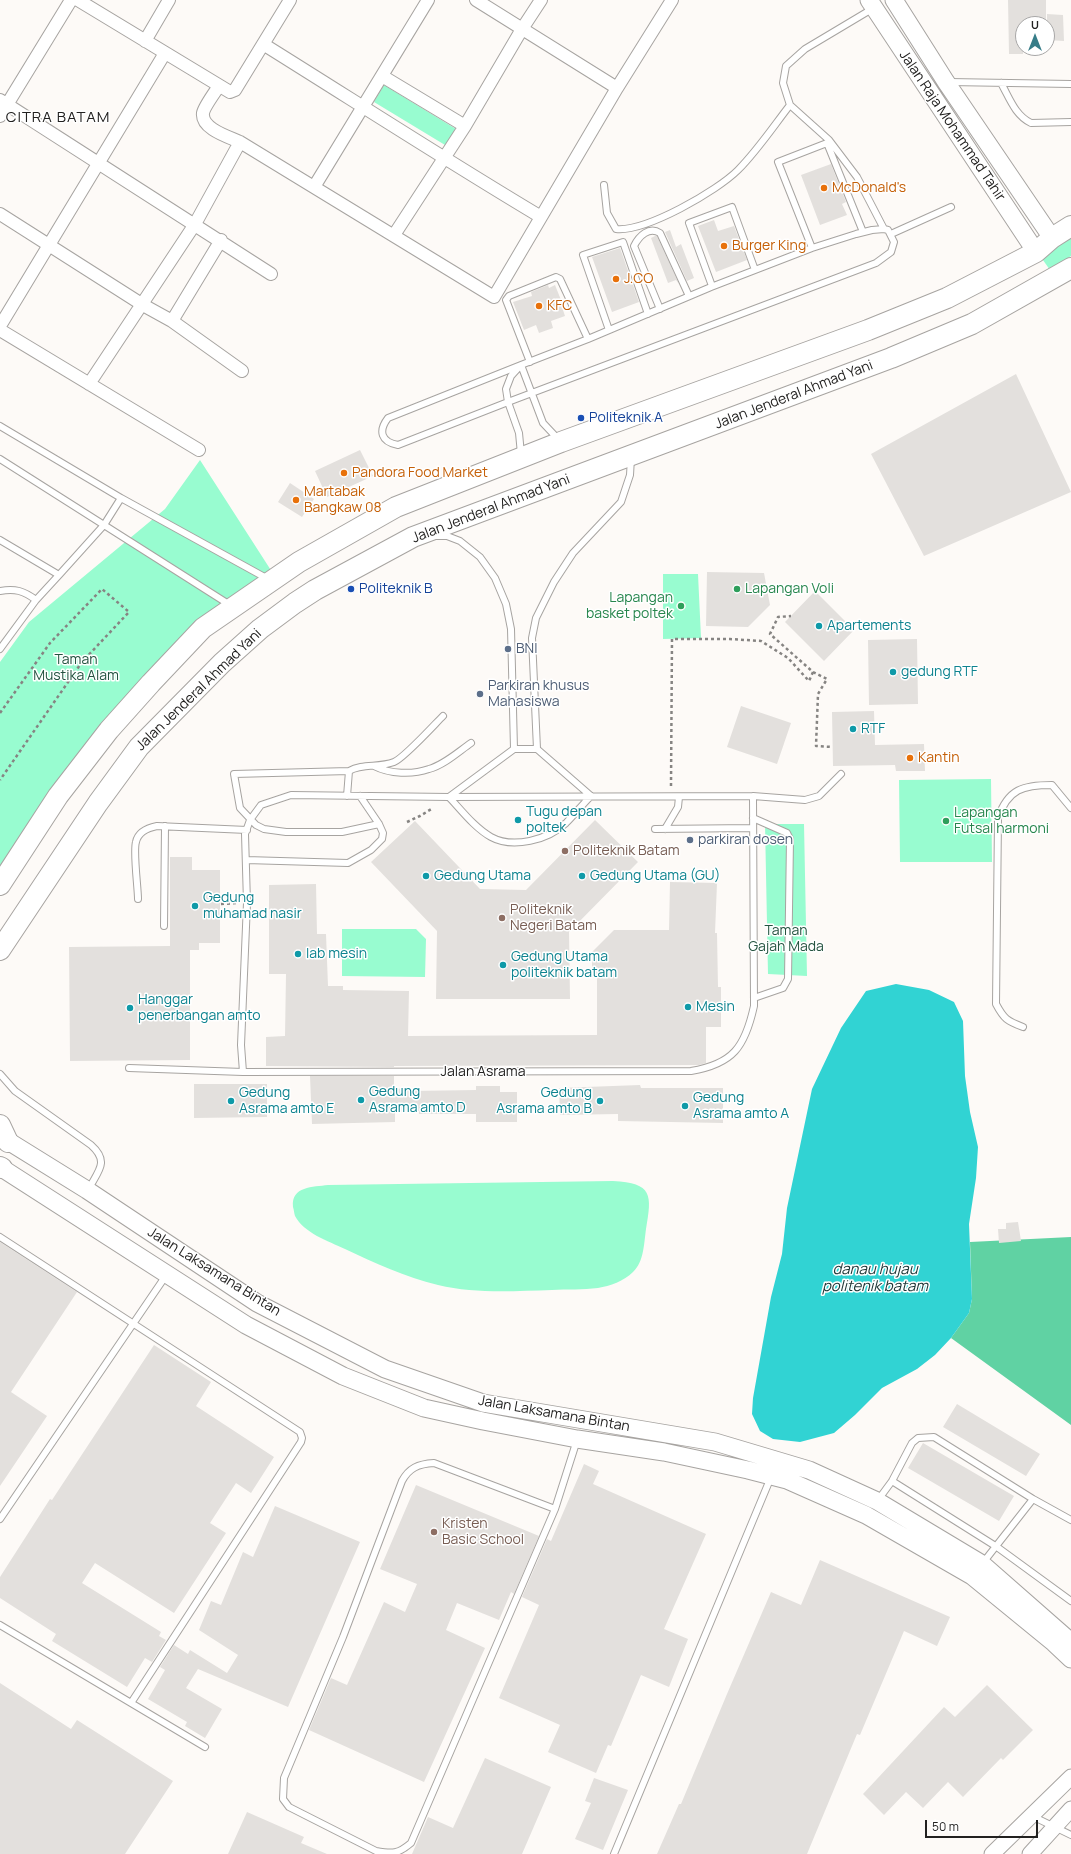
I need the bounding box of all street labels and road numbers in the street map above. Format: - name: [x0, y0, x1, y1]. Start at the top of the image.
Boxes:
- street label: Jalan Raja Mohammad Tahir: [895, 48, 1009, 204]
- street label: Jalan Jenderal Ahmad Yani: [712, 357, 876, 433]
- street label: Jalan Jenderal Ahmad Yani: [409, 471, 573, 547]
- street label: Jalan Jenderal Ahmad Yani: [133, 626, 265, 754]
- street label: Jalan Asrama: [441, 1064, 525, 1080]
- street label: Jalan Laksamana Bintan: [144, 1224, 284, 1320]
- street label: Jalan Laksamana Bintan: [477, 1392, 631, 1436]

